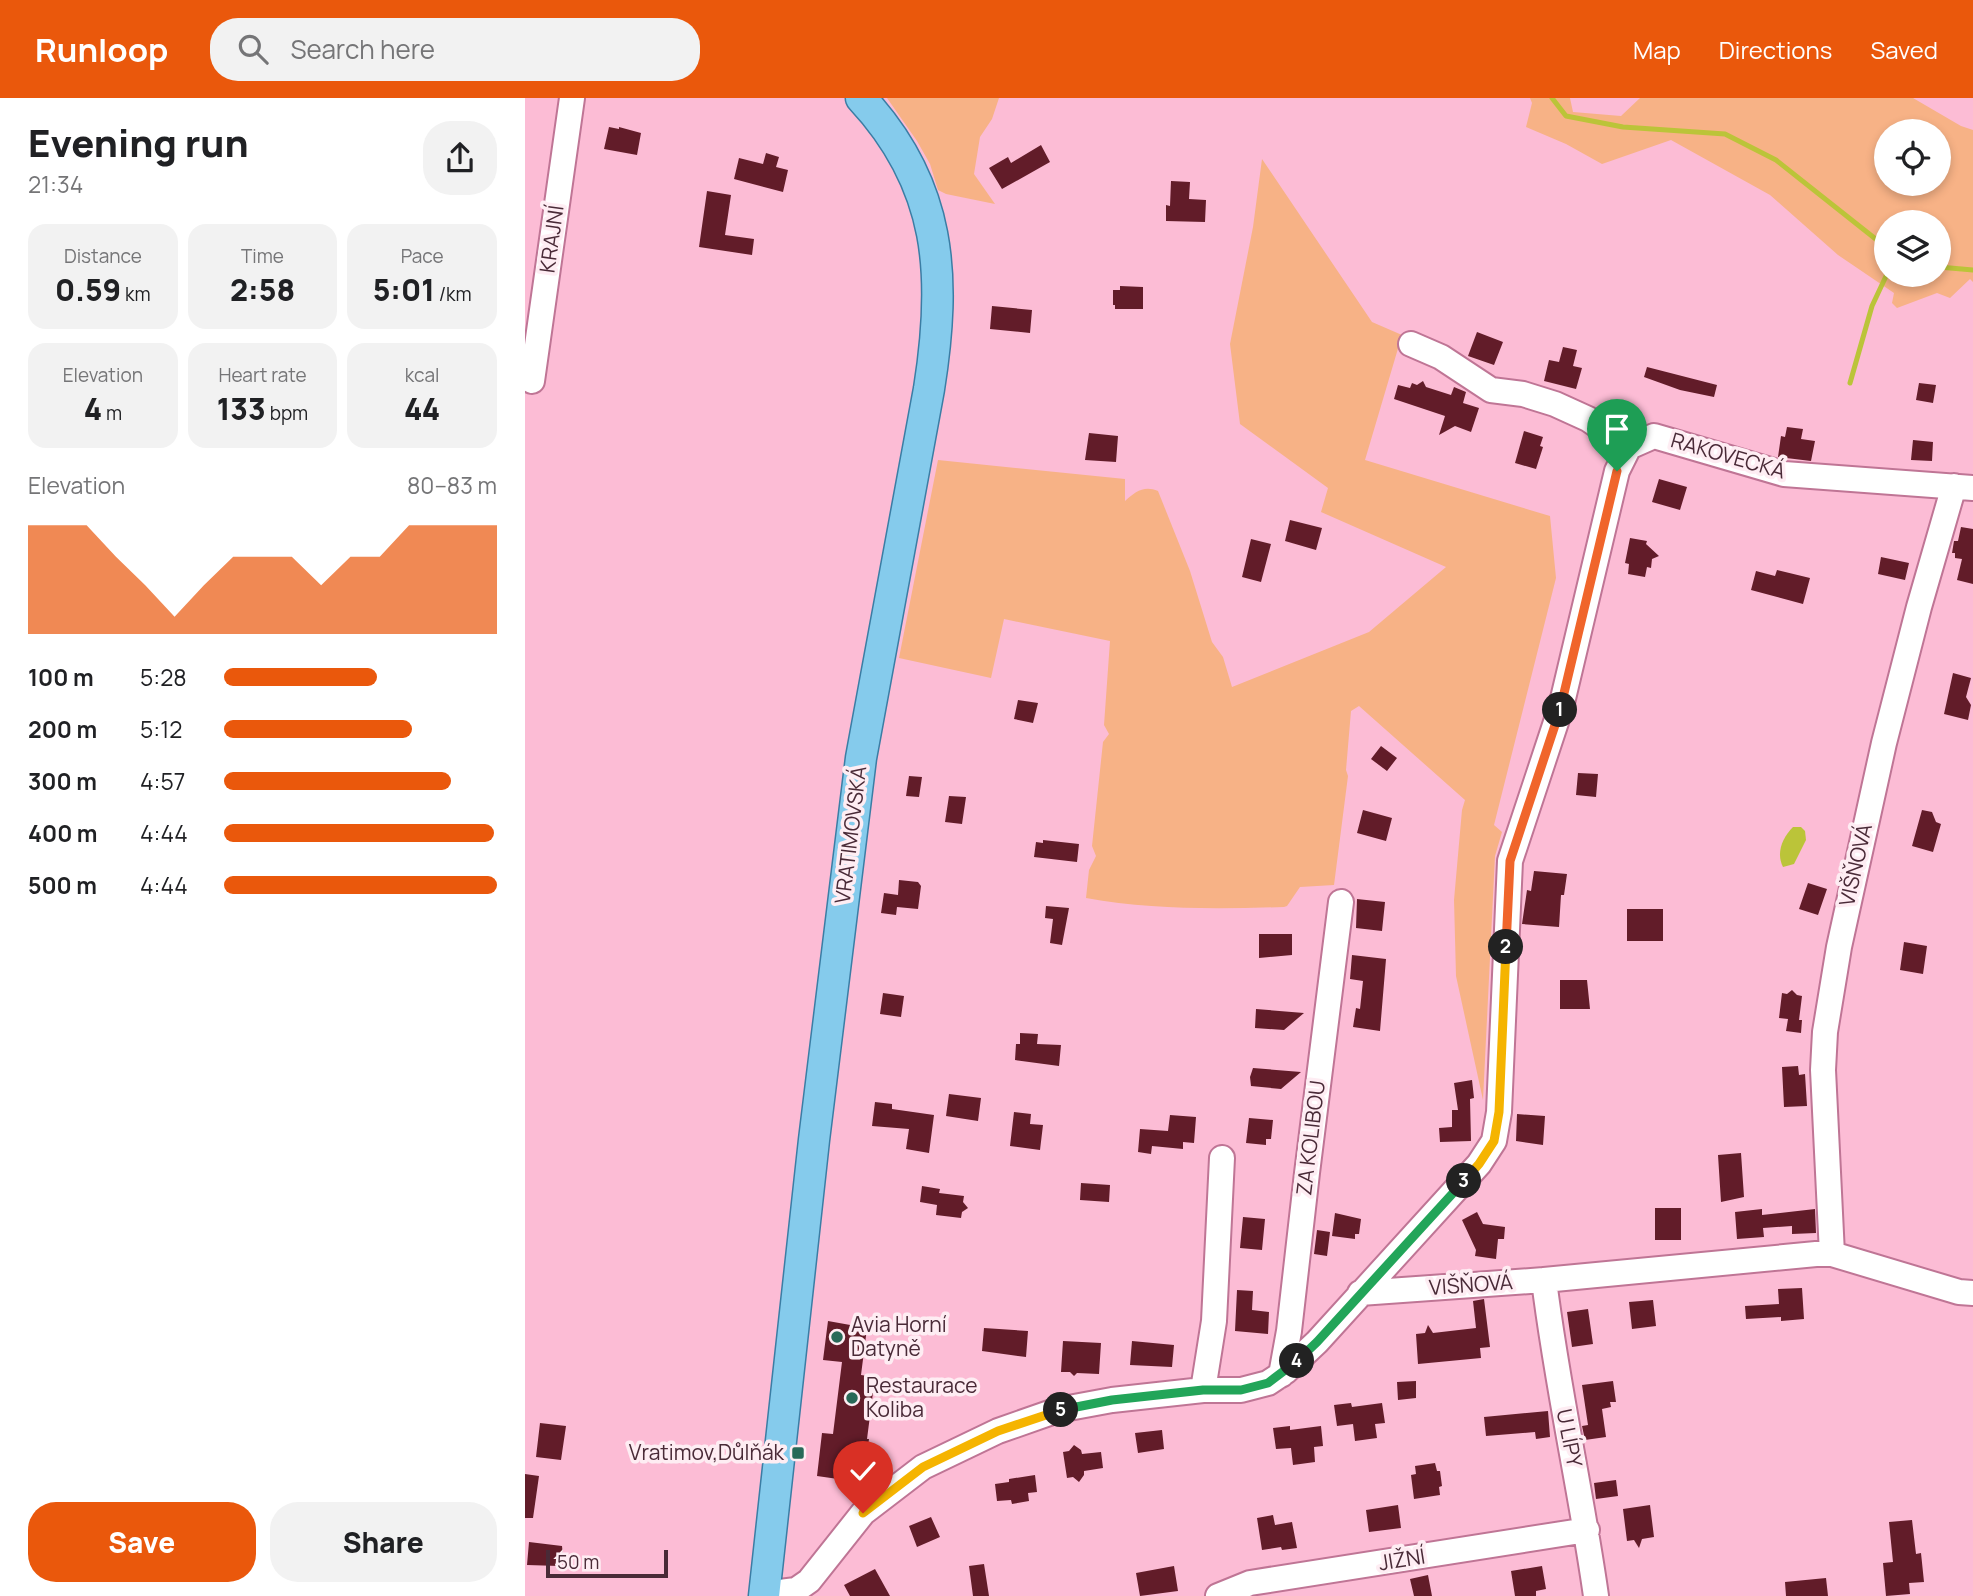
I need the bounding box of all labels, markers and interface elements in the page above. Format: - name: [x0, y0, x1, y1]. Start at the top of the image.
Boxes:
- search box: [210, 18, 700, 81]
- text: Runloop: [35, 27, 168, 72]
- icon: search: [234, 30, 272, 68]
- text: Search here: [290, 31, 435, 67]
- text: Map: [1633, 33, 1681, 66]
- text: Directions: [1719, 33, 1832, 66]
- text: Saved: [1870, 33, 1938, 66]
- text: Evening run: [28, 116, 249, 168]
- map controls: [1874, 119, 1951, 287]
- button: locate: [1874, 119, 1951, 196]
- button: share: [423, 121, 497, 195]
- text: 21:34: [28, 168, 83, 200]
- street label: KRAJNÍ: [532, 203, 570, 274]
- button: layers: [1874, 210, 1951, 287]
- text: Distance: [64, 243, 142, 269]
- text: Time: [241, 243, 284, 269]
- text: Pace: [401, 243, 444, 269]
- text: 0.59: [55, 269, 121, 310]
- text: 2:58: [230, 269, 295, 310]
- text: 5:01: [373, 269, 435, 310]
- text: km: [121, 281, 151, 307]
- text: /km: [435, 281, 472, 307]
- text: Elevation: [63, 362, 143, 388]
- text: Heart rate: [218, 362, 307, 388]
- text: kcal: [405, 362, 440, 388]
- text: 4: [84, 388, 102, 429]
- text: 133: [217, 388, 266, 429]
- text: 44: [404, 388, 440, 429]
- pin: [1587, 399, 1647, 471]
- text: m: [102, 400, 122, 426]
- text: bpm: [266, 400, 308, 426]
- icon: arrive: [1598, 410, 1636, 448]
- street label: RAKOVECKÁ: [1668, 425, 1789, 485]
- text: Elevation: [28, 469, 125, 501]
- text: 80–83 m: [407, 469, 497, 501]
- text: 100 m: [28, 661, 94, 693]
- text: 5:28: [140, 661, 187, 693]
- pin: 1: [1543, 692, 1577, 728]
- text: 1: [1555, 696, 1564, 722]
- text: 200 m: [28, 713, 97, 745]
- text: 5:12: [140, 713, 182, 745]
- street label: VRATIMOVSKÁ: [828, 764, 872, 905]
- text: 300 m: [28, 765, 97, 797]
- text: 4:57: [140, 765, 185, 797]
- text: 400 m: [28, 817, 98, 849]
- text: 4:44: [140, 817, 188, 849]
- street label: VIŠŇOVÁ: [1832, 821, 1878, 909]
- text: 500 m: [28, 869, 97, 901]
- text: 4:44: [140, 869, 188, 901]
- pin: 2: [1489, 930, 1523, 964]
- text: 2: [1500, 933, 1511, 959]
- street label: ZA KOLIBOU: [1289, 1079, 1331, 1197]
- pin: 3: [1447, 1164, 1481, 1198]
- text: 3: [1458, 1167, 1469, 1193]
- street label: VIŠŇOVÁ: [1428, 1267, 1514, 1301]
- place label: Avia Horní Datyně: [851, 1310, 947, 1362]
- marker: Avia Horní Datyně: [829, 1329, 845, 1345]
- pin: 4: [1279, 1344, 1315, 1378]
- text: 4: [1291, 1347, 1302, 1373]
- place label: Restaurace Koliba: [866, 1371, 978, 1423]
- marker: Restaurace Koliba: [844, 1390, 860, 1406]
- pin: 5: [1043, 1392, 1079, 1428]
- text: 5: [1055, 1396, 1066, 1422]
- street label: U LÍPY: [1551, 1406, 1589, 1470]
- place label: Vratimov,Důlňák: [629, 1438, 785, 1466]
- pin: [833, 1441, 893, 1513]
- marker: Vratimov,Důlňák: [790, 1445, 806, 1461]
- icon: check: [844, 1452, 882, 1490]
- button: Save: [28, 1502, 256, 1582]
- button: Share: [270, 1502, 497, 1582]
- street label: JIŽNÍ: [1377, 1542, 1427, 1577]
- scale bar: [546, 1547, 669, 1579]
- text: 50 m: [557, 1549, 599, 1575]

